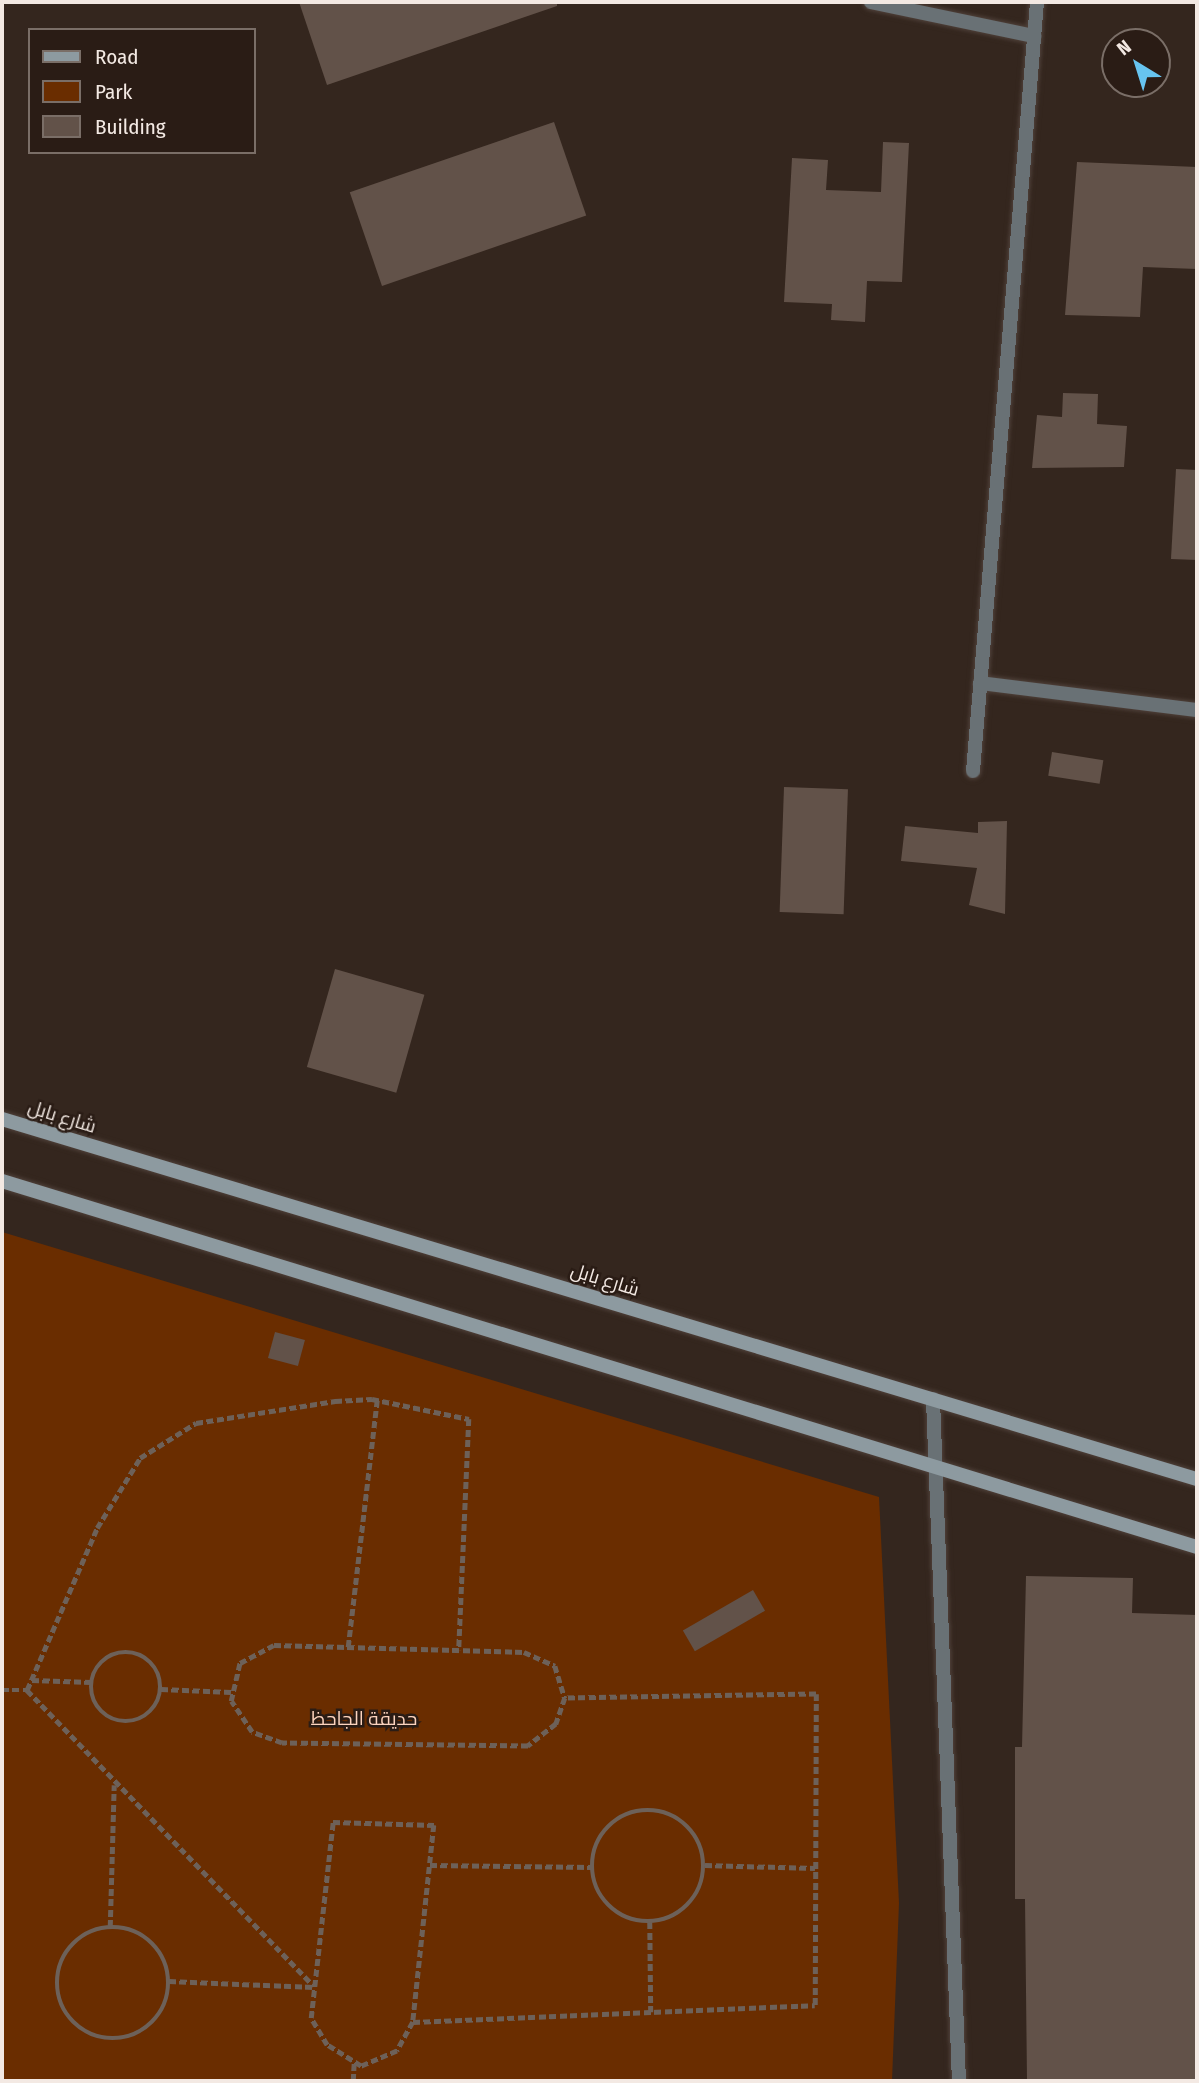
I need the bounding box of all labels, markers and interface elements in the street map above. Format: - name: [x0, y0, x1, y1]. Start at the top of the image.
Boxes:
- legend: [28, 28, 256, 154]
- north arrow: [1101, 28, 1171, 98]
- text: N: [1112, 35, 1136, 60]
- text: Road: [95, 44, 139, 70]
- text: Park: [95, 79, 132, 105]
- text: Building: [95, 114, 166, 140]
- street label: شارع بابل: [25, 1096, 99, 1138]
- street label: شارع بابل: [568, 1259, 642, 1301]
- park label: حديقة الجاحظ: [311, 1708, 417, 1730]

